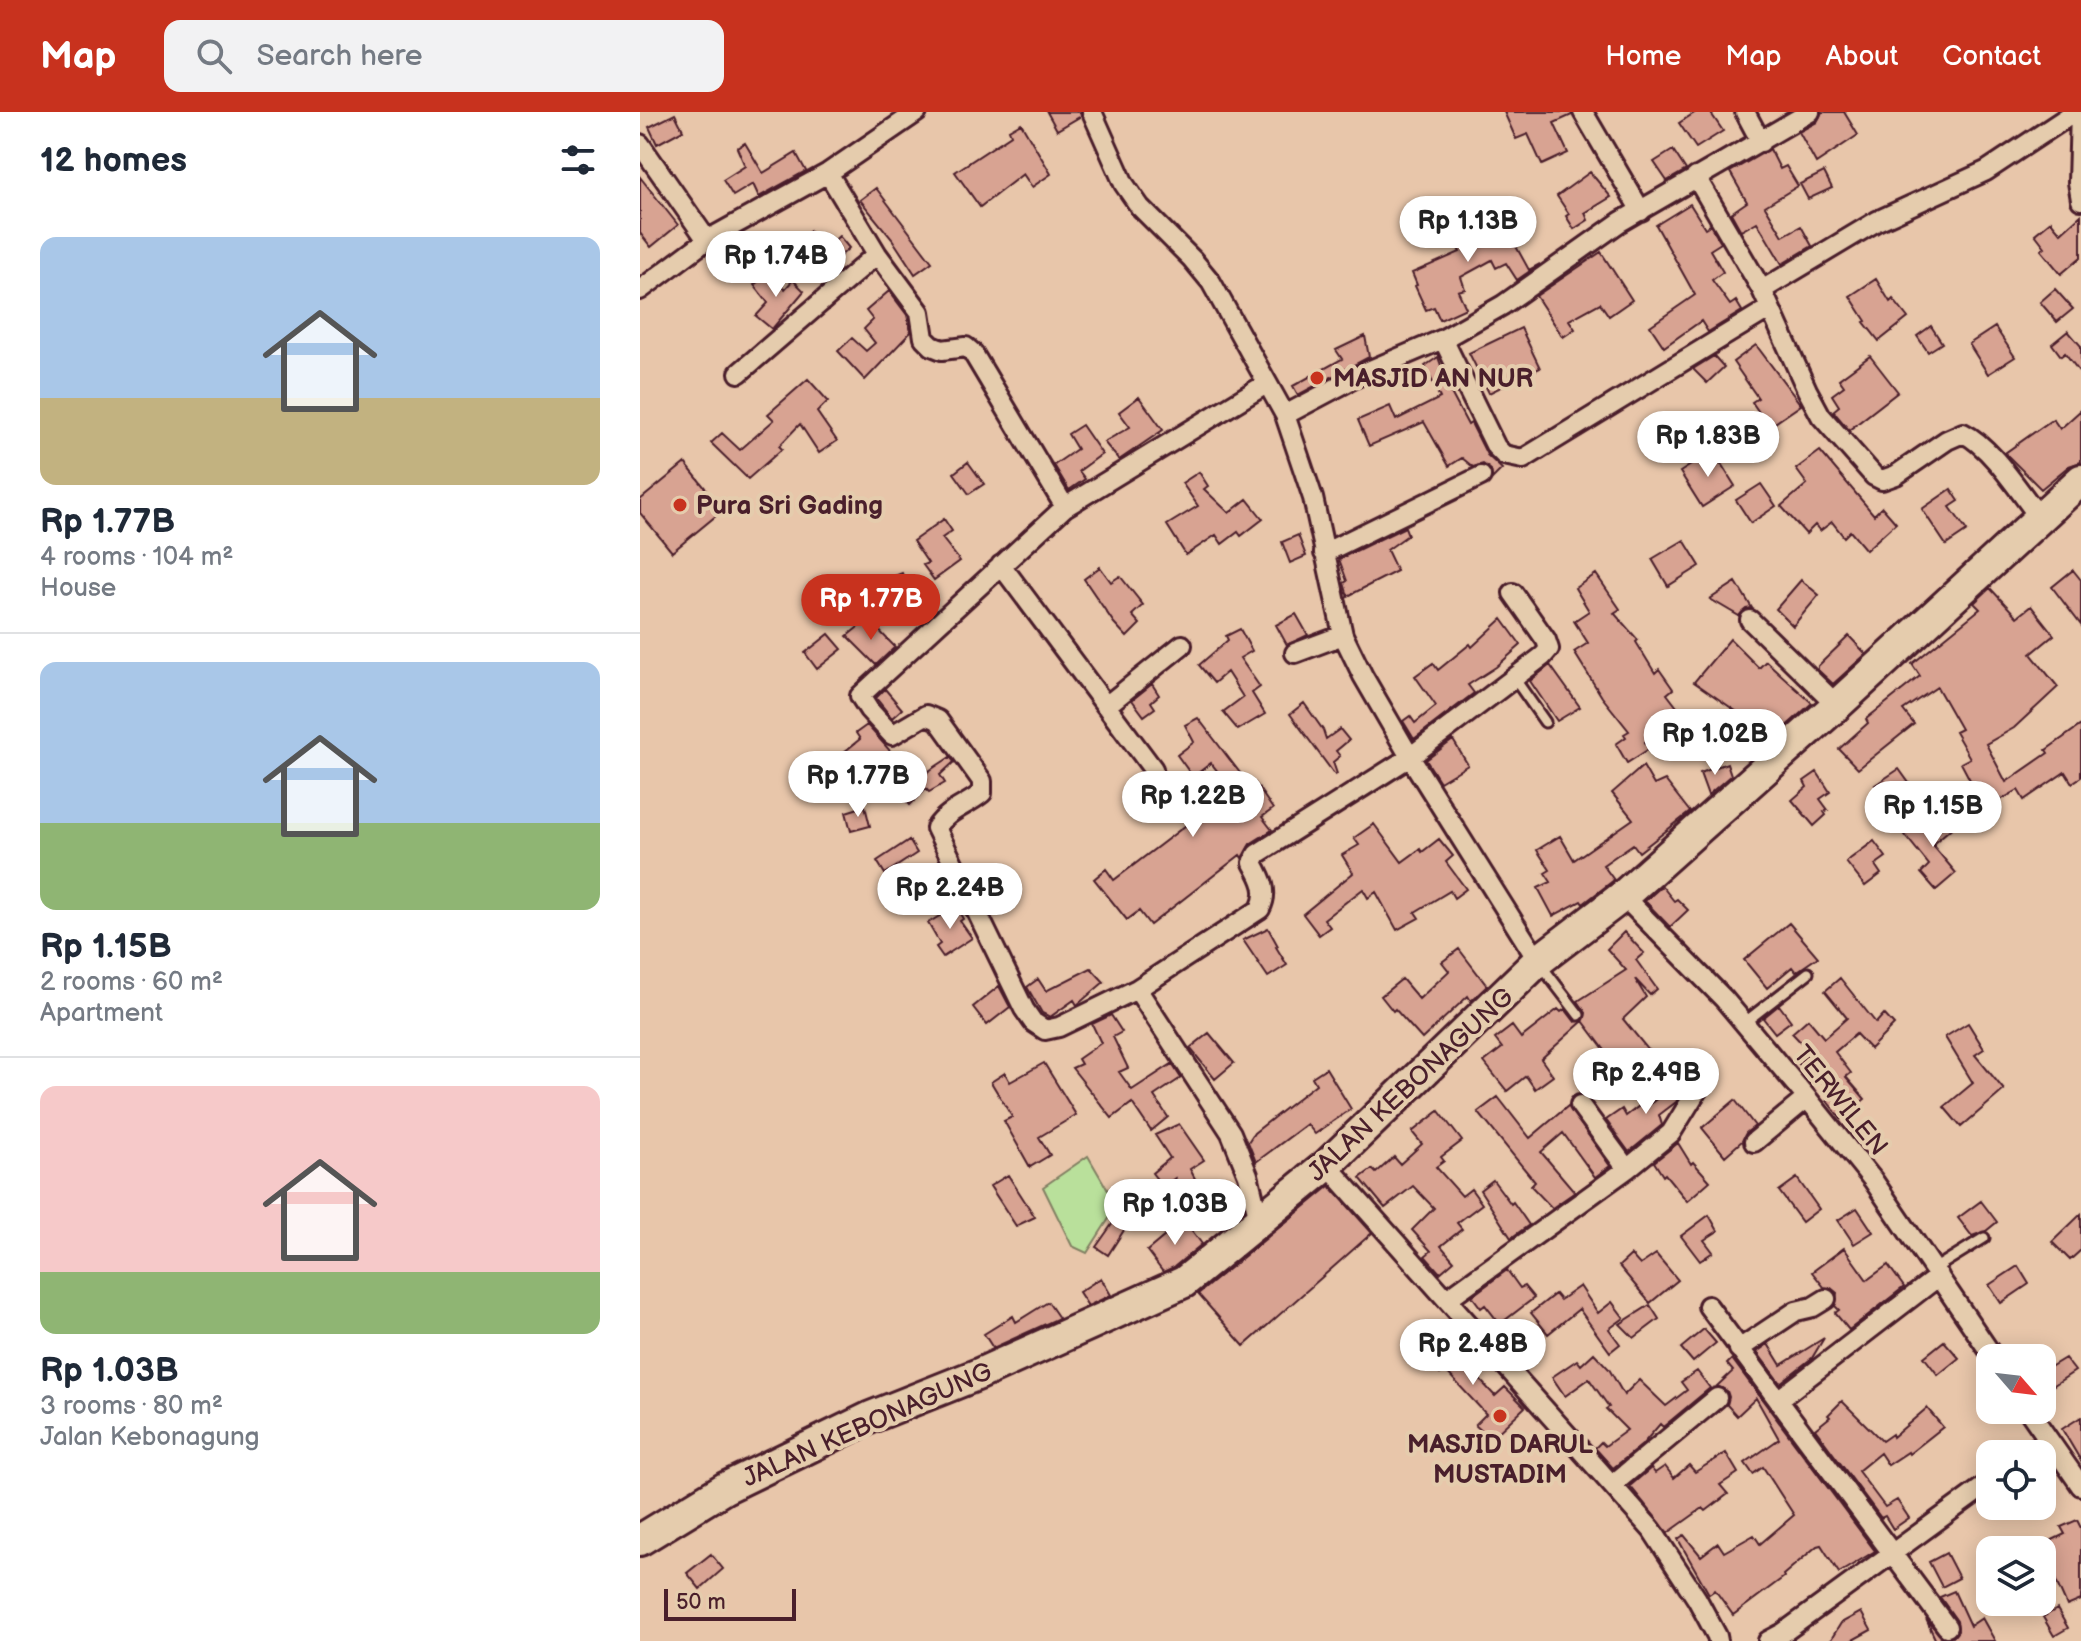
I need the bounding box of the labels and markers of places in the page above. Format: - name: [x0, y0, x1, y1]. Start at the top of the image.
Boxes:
- pin: Rp 1.13B: [1385, 196, 1551, 264]
- pin: Rp 1.74B: [693, 231, 859, 299]
- place label: MASJID AN NUR: [1333, 364, 1533, 395]
- marker: MASJID AN NUR: [1308, 369, 1326, 387]
- pin: Rp 1.83B: [1625, 411, 1791, 479]
- place label: Pura Sri Gading: [696, 491, 883, 522]
- marker: Pura Sri Gading: [671, 496, 689, 514]
- pin: Rp 1.77B: [788, 574, 954, 642]
- pin: Rp 1.02B: [1632, 709, 1798, 777]
- pin: Rp 1.77B: [775, 751, 941, 819]
- pin: Rp 1.22B: [1110, 771, 1276, 839]
- pin: Rp 1.15B: [1850, 781, 2016, 849]
- pin: Rp 2.24B: [867, 863, 1033, 931]
- pin: Rp 2.49B: [1563, 1048, 1729, 1116]
- pin: Rp 1.03B: [1092, 1179, 1258, 1247]
- pin: Rp 2.48B: [1390, 1319, 1556, 1387]
- marker: MASJID DARUL MUSTADIM: [1491, 1407, 1509, 1425]
- place label: MASJID DARUL MUSTADIM: [1407, 1430, 1593, 1491]

